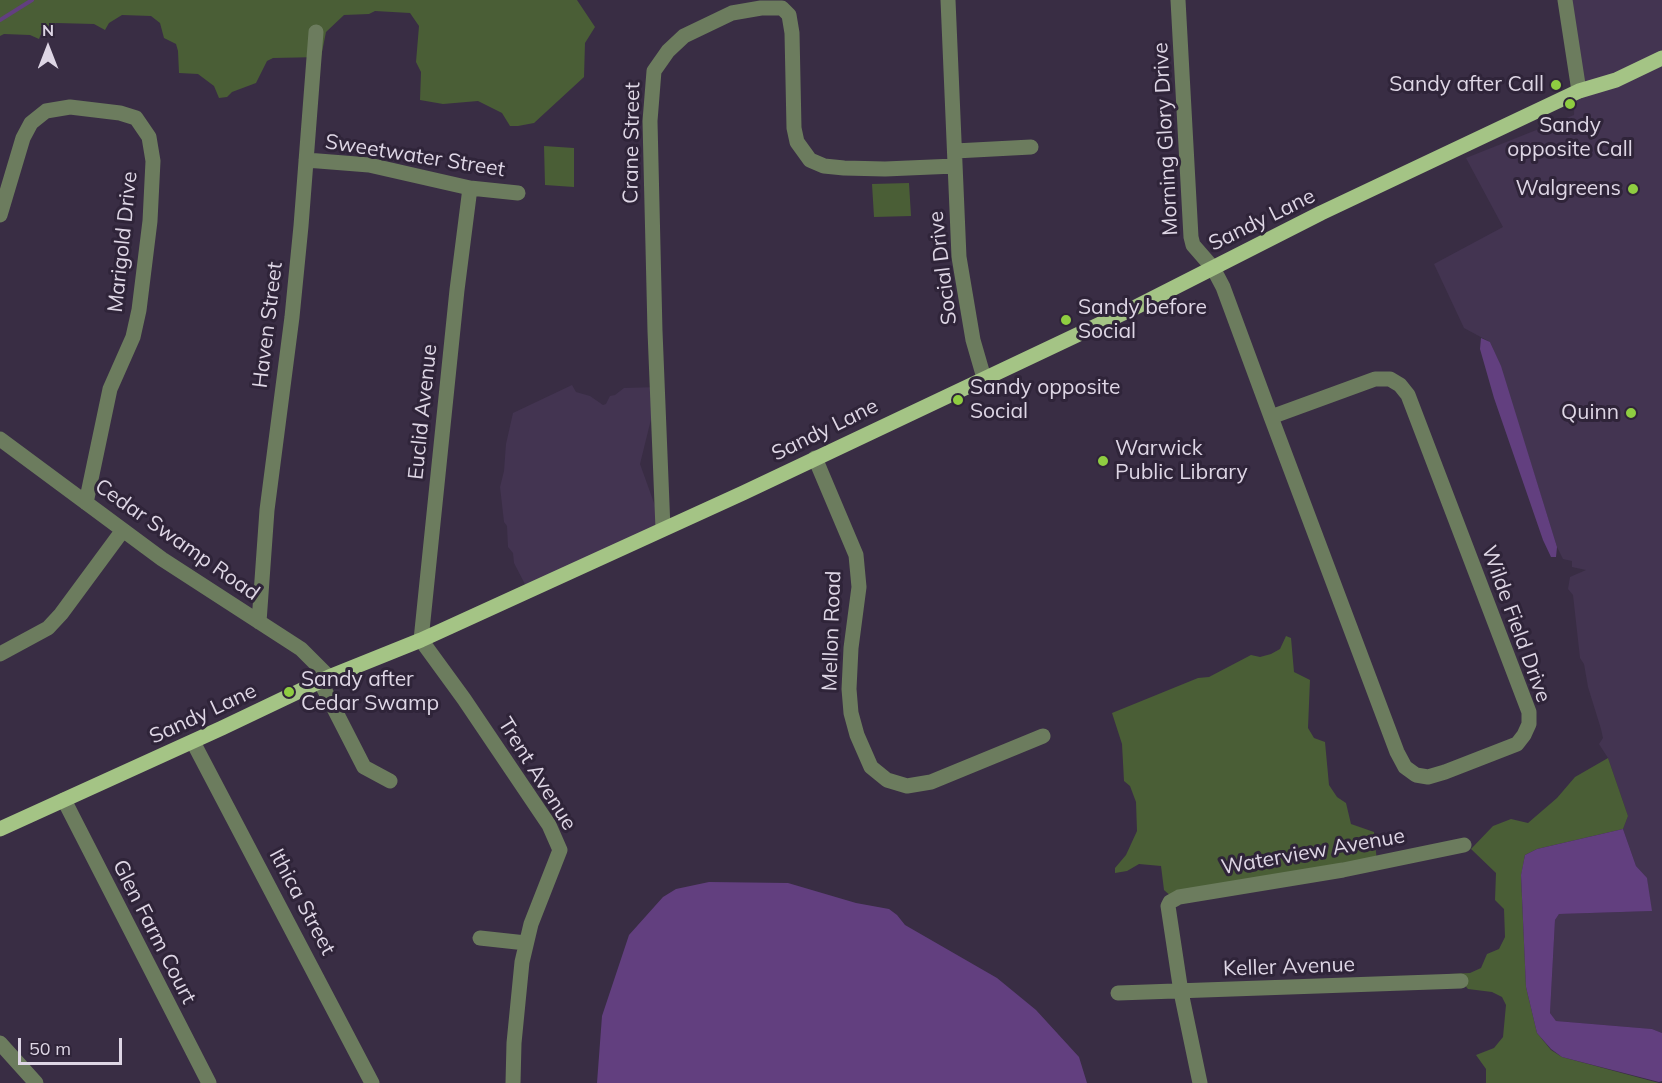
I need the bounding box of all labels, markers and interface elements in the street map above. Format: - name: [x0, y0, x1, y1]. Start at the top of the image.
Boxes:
- north arrow: [18, 18, 78, 78]
- text: N: [42, 20, 54, 40]
- street label: Morning Glory Drive: [1148, 42, 1184, 236]
- place label: Sandy after Call: [1389, 72, 1544, 98]
- marker: Sandy after Call: [1549, 78, 1563, 92]
- street label: Crane Street: [618, 82, 646, 204]
- marker: Sandy opposite Call: [1563, 97, 1577, 111]
- place label: Sandy opposite Call: [1507, 113, 1633, 163]
- street label: Sweetwater Street: [323, 129, 507, 183]
- street label: Marigold Drive: [103, 170, 143, 314]
- place label: Walgreens: [1516, 176, 1621, 202]
- marker: Walgreens: [1626, 182, 1640, 196]
- street label: Sandy Lane: [1205, 183, 1319, 257]
- street label: Social Drive: [924, 210, 962, 326]
- street label: Haven Street: [248, 261, 288, 389]
- place label: Sandy before Social: [1078, 295, 1207, 345]
- marker: Sandy before Social: [1059, 313, 1073, 327]
- street label: Euclid Avenue: [403, 343, 443, 481]
- place label: Sandy opposite Social: [970, 375, 1120, 425]
- street label: Sandy Lane: [768, 393, 882, 467]
- marker: Sandy opposite Social: [951, 393, 965, 407]
- place label: Quinn: [1561, 400, 1619, 426]
- marker: Quinn: [1624, 406, 1638, 420]
- place label: Warwick Public Library: [1115, 436, 1248, 486]
- marker: Warwick Public Library: [1096, 454, 1110, 468]
- street label: Cedar Swamp Road: [90, 474, 264, 606]
- street label: Wilde Field Drive: [1476, 542, 1556, 706]
- street label: Mellon Road: [817, 570, 847, 692]
- place label: Sandy after Cedar Swamp: [301, 667, 439, 717]
- street label: Sandy Lane: [146, 678, 260, 750]
- marker: Sandy after Cedar Swamp: [282, 685, 296, 699]
- street label: Trent Avenue: [492, 713, 582, 835]
- street label: Waterview Avenue: [1219, 823, 1407, 881]
- street label: Ithica Street: [264, 845, 340, 959]
- street label: Glen Farm Court: [107, 856, 201, 1008]
- street label: Keller Avenue: [1223, 952, 1355, 982]
- scale bar: [21, 1026, 124, 1064]
- text: 50 m: [29, 1037, 71, 1060]

